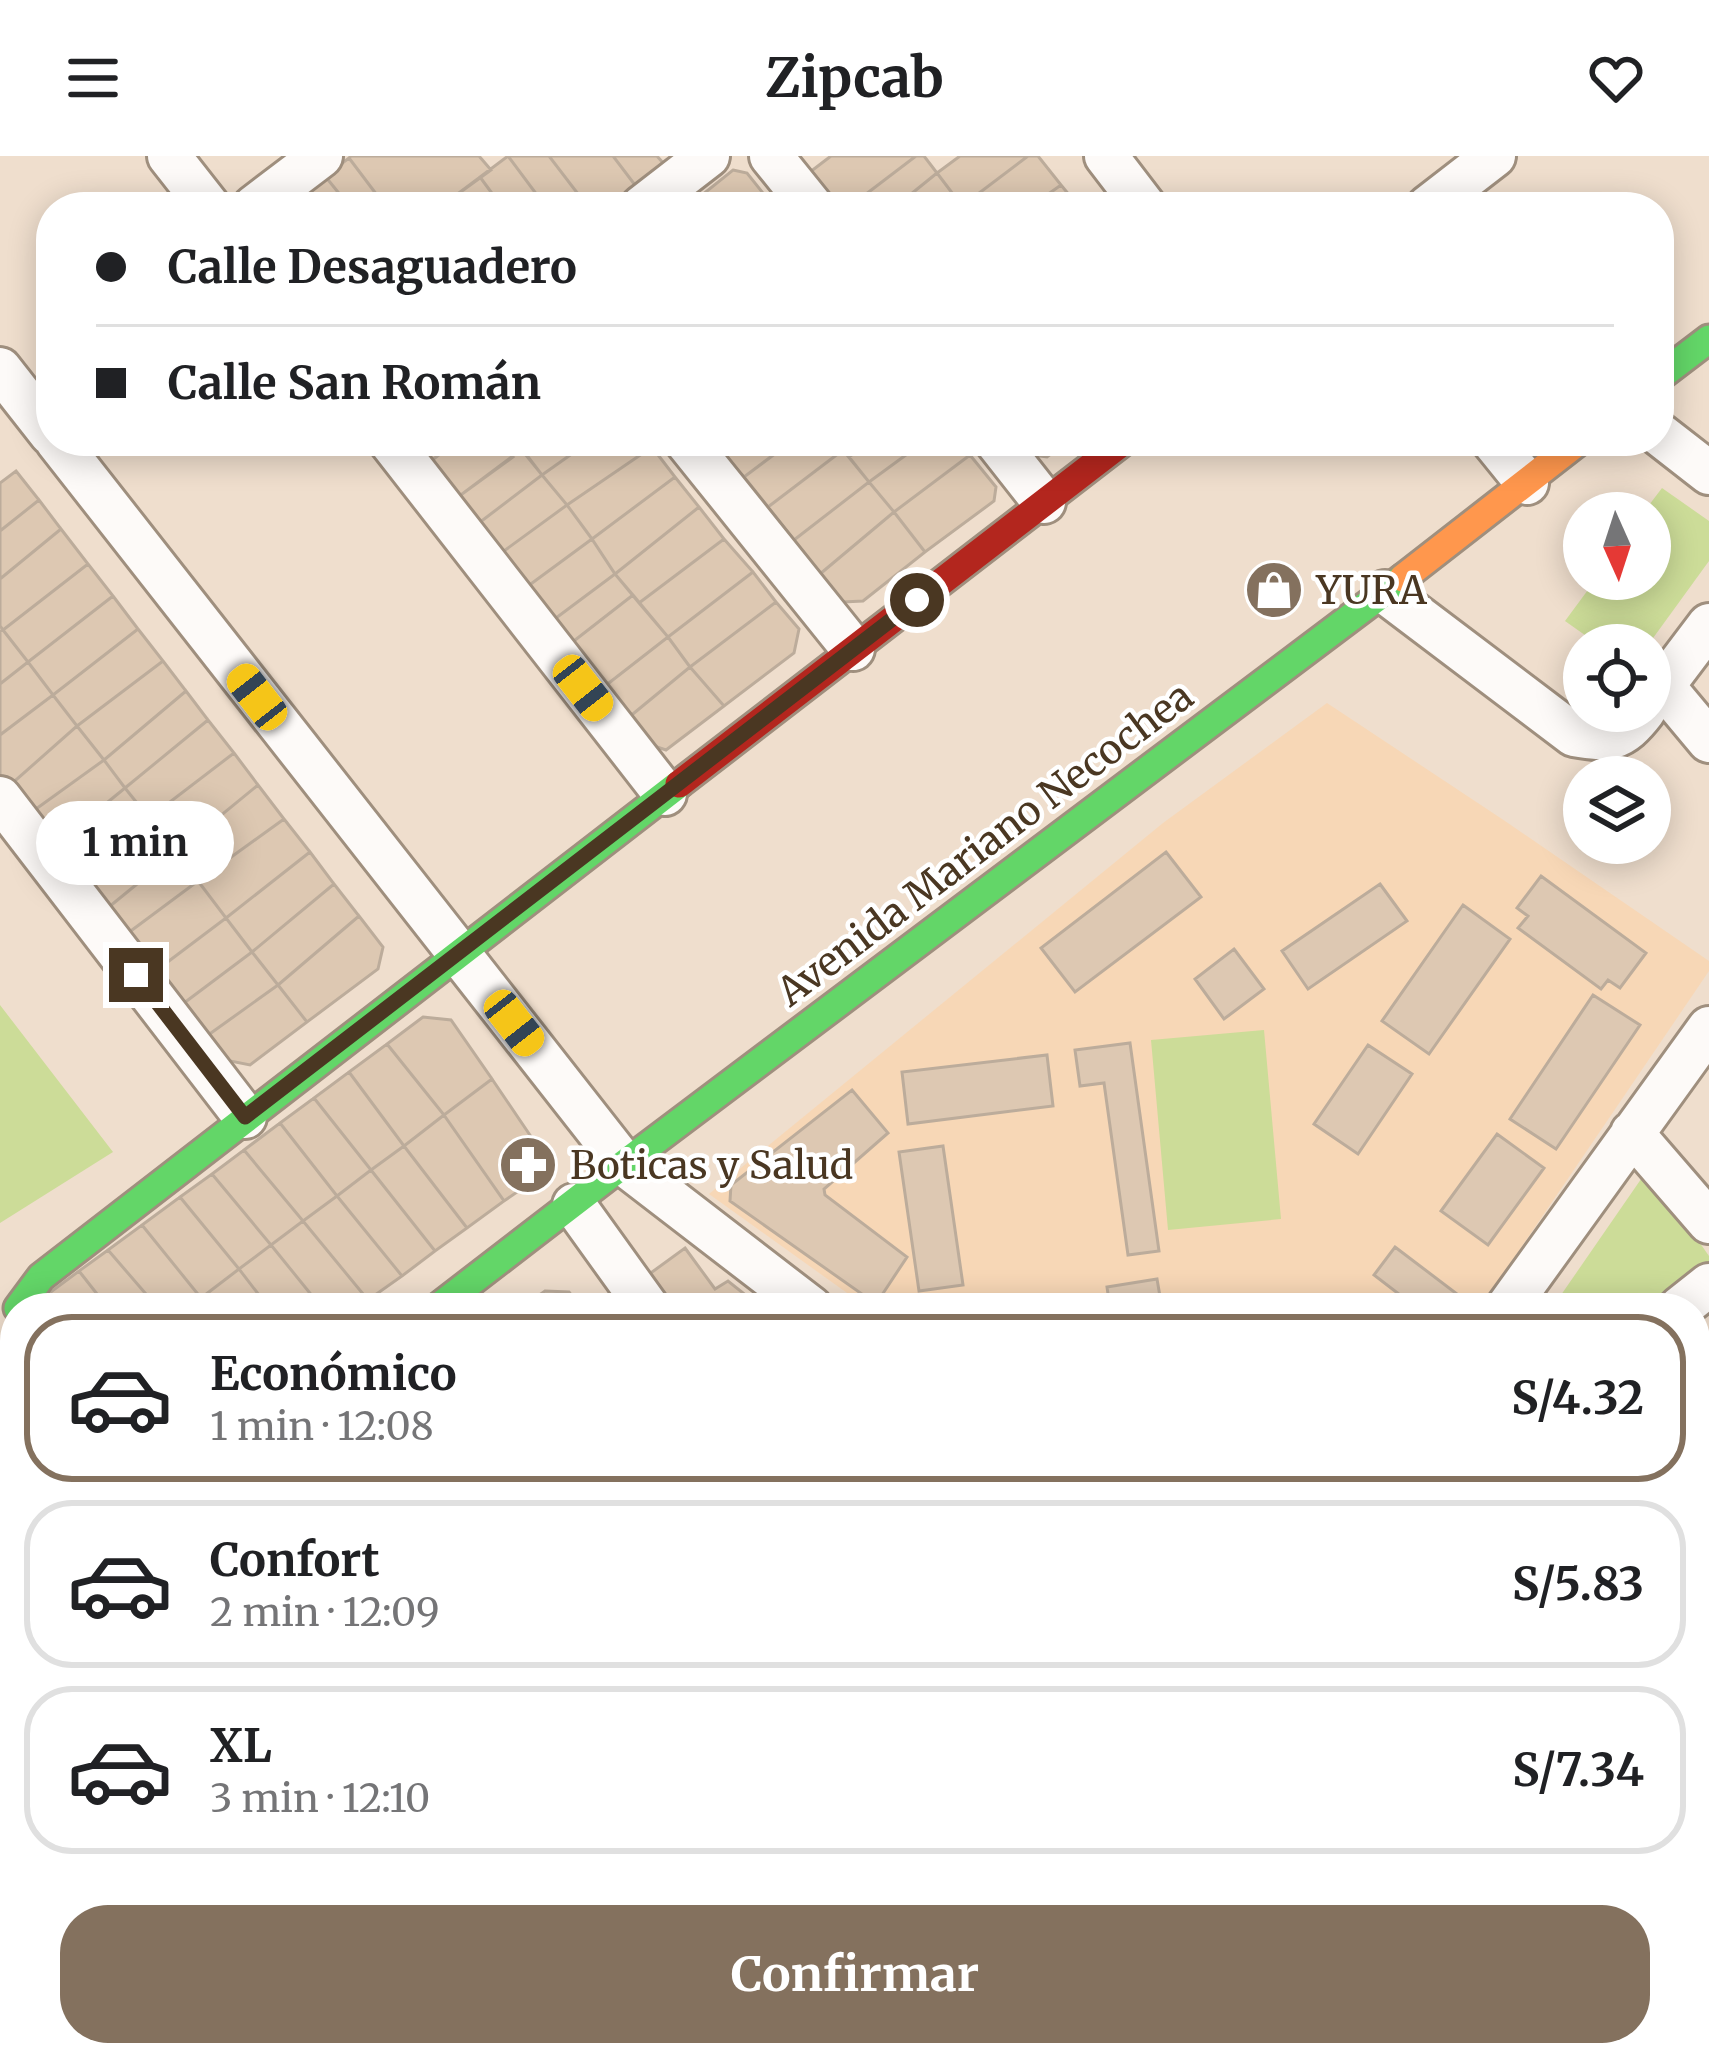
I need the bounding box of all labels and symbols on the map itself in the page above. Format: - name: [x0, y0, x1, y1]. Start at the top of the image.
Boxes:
- north arrow: [1563, 492, 1671, 600]
- shop icon: YURA: [1243, 559, 1305, 621]
- place label: YURA: [1315, 566, 1427, 615]
- route start: [890, 573, 944, 627]
- car: [547, 649, 619, 727]
- car: [221, 658, 293, 736]
- street label: Avenida Mariano Necochea: [767, 672, 1203, 1017]
- callout: 1 min: [37, 801, 235, 885]
- route end: [109, 948, 163, 1002]
- car: [478, 984, 550, 1062]
- pharmacy icon: Boticas y Salud: [497, 1134, 559, 1196]
- place label: Boticas y Salud: [570, 1141, 853, 1190]

